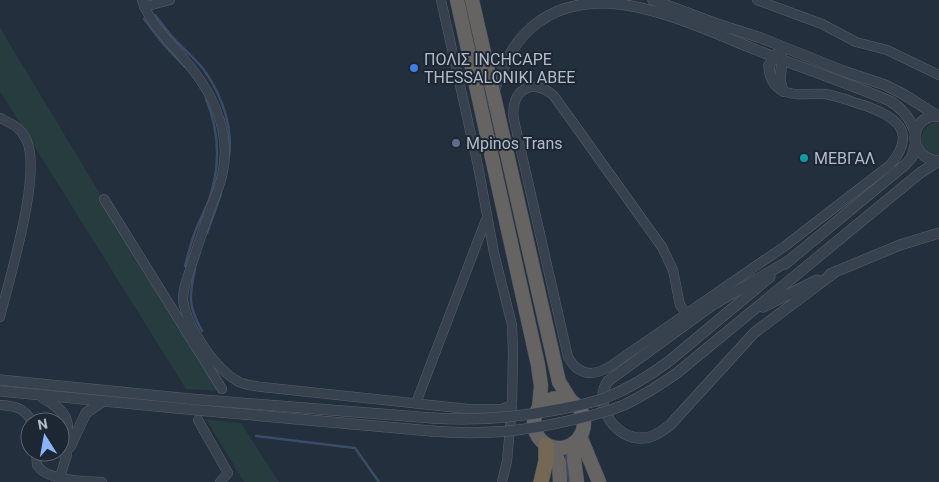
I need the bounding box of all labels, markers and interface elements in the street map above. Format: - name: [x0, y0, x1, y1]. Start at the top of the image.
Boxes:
- place label: ΠΟΛΙΣ INCHCAPE THESSALONIKI ΑΒΕΕ: [424, 50, 575, 87]
- marker: ΠΟΛΙΣ INCHCAPE THESSALONIKI ΑΒΕΕ: [408, 62, 420, 74]
- place label: Mpinos Trans: [466, 134, 563, 153]
- marker: Mpinos Trans: [450, 137, 462, 149]
- place label: ΜΕΒΓΑΛ: [814, 149, 876, 168]
- marker: ΜΕΒΓΑΛ: [798, 152, 810, 164]
- north arrow: [20, 412, 70, 462]
- text: N: [36, 415, 49, 433]

